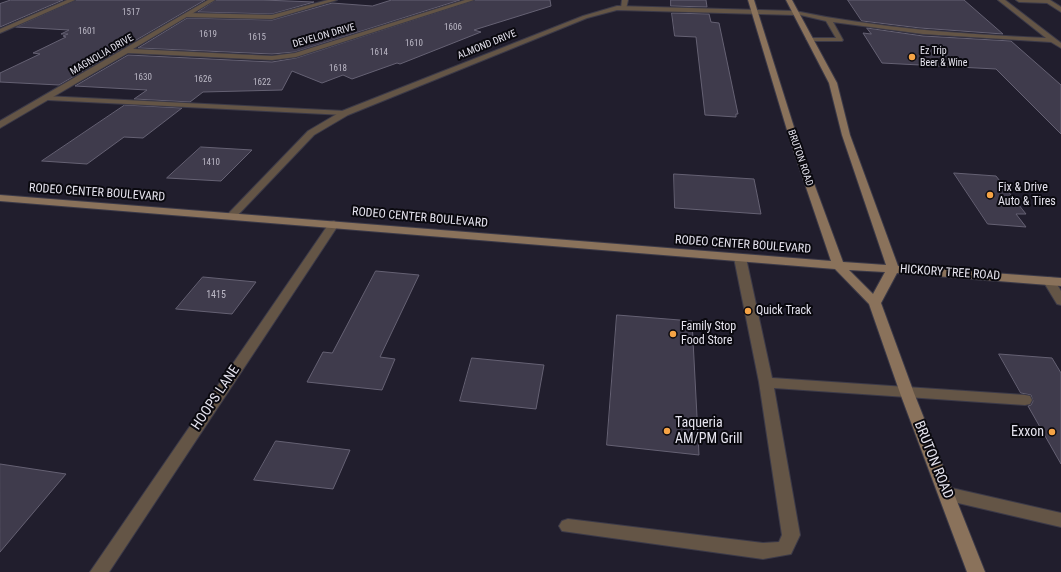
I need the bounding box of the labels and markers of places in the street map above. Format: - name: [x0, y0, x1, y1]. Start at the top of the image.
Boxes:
- place label: Ez Trip Beer & Wine: [920, 45, 967, 68]
- marker: Ez Trip Beer & Wine: [907, 52, 917, 62]
- place label: Fix & Drive Auto & Tires: [998, 181, 1056, 209]
- marker: Fix & Drive Auto & Tires: [985, 190, 995, 200]
- place label: Quick Track: [756, 304, 811, 318]
- marker: Quick Track: [743, 306, 753, 316]
- place label: Family Stop Food Store: [681, 320, 736, 348]
- marker: Family Stop Food Store: [668, 329, 678, 339]
- place label: Taqueria AM/PM Grill: [675, 415, 743, 448]
- place label: Exxon: [1011, 424, 1044, 440]
- marker: Taqueria AM/PM Grill: [662, 426, 672, 436]
- marker: Exxon: [1047, 427, 1057, 437]

